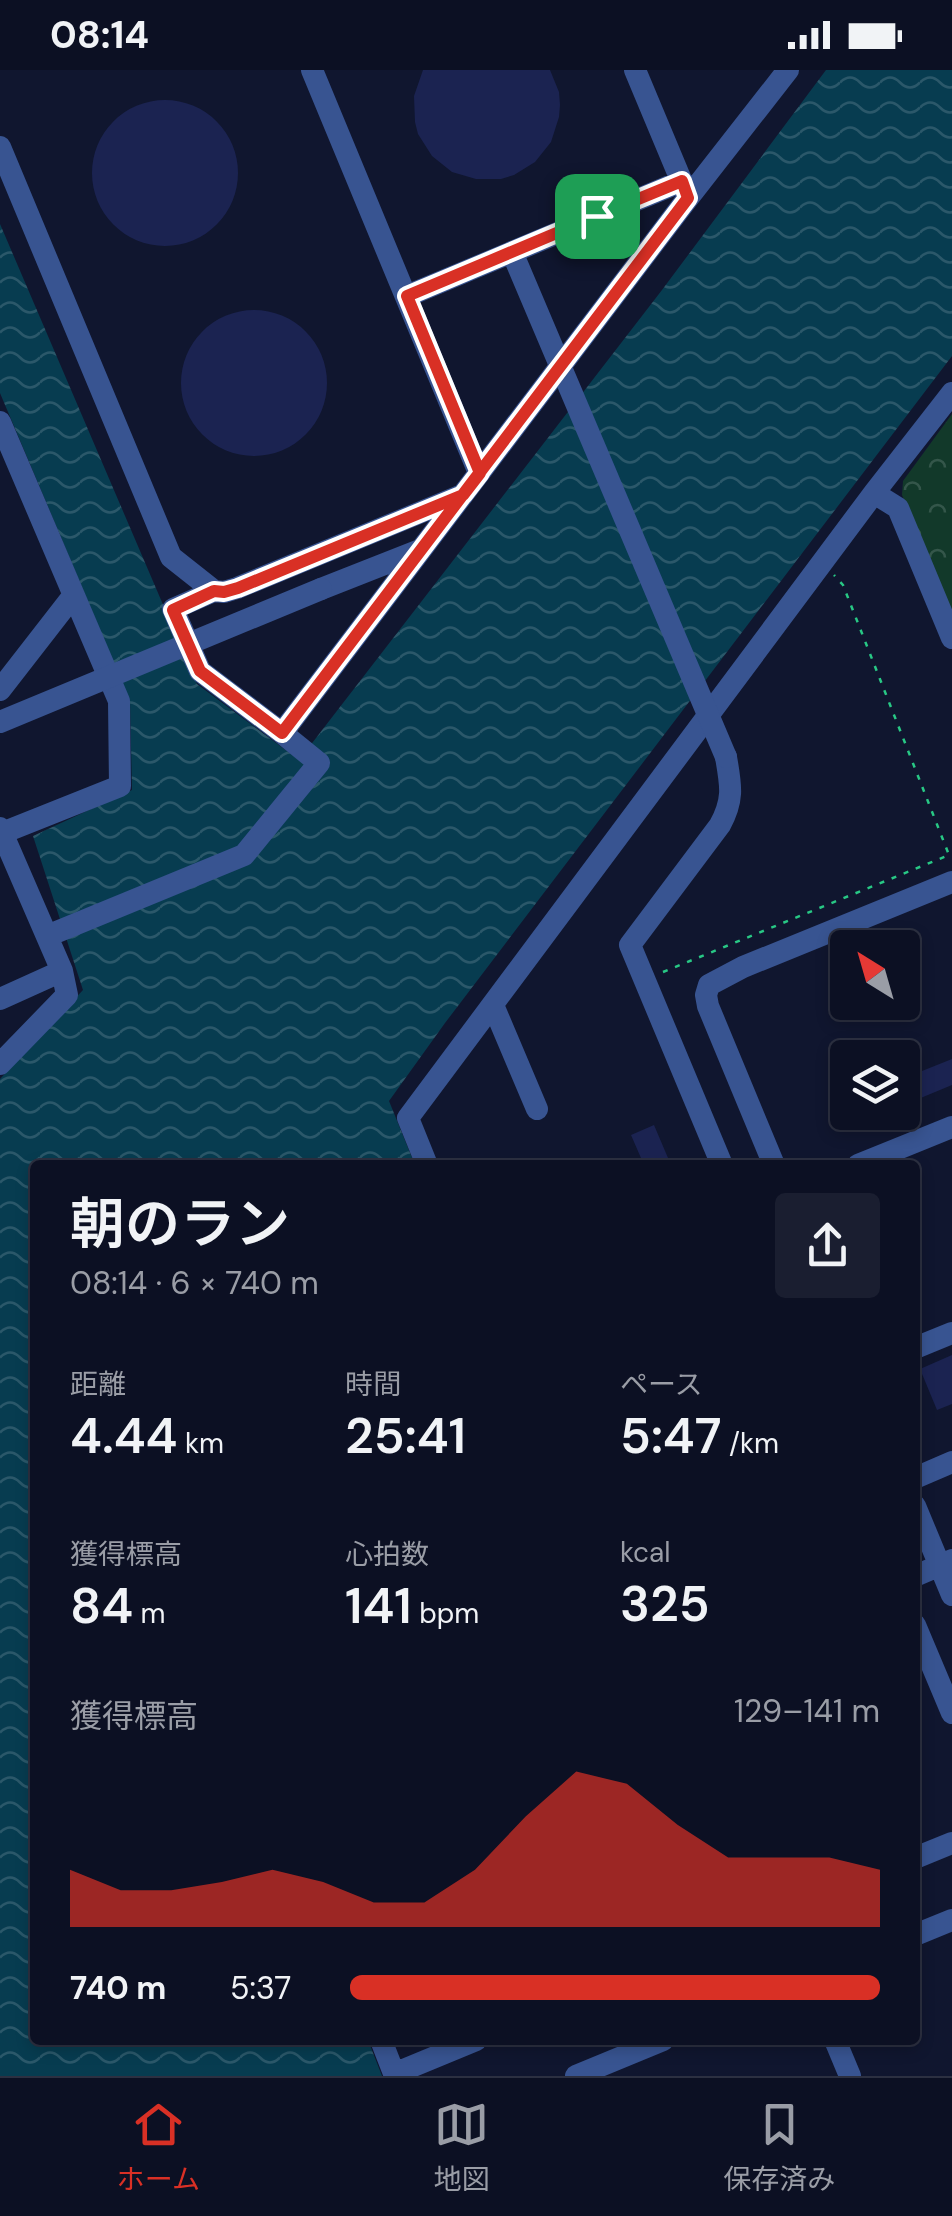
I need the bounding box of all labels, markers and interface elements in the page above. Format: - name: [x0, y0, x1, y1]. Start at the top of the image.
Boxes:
- text: 08:14: [50, 10, 149, 60]
- pin: [555, 174, 640, 259]
- icon: arrive: [570, 189, 625, 244]
- north arrow: [830, 930, 920, 1020]
- map controls: [830, 930, 920, 1130]
- button: layers: [830, 1040, 920, 1130]
- text: 朝のラン: [70, 1188, 290, 1260]
- button: share: [775, 1193, 880, 1298]
- text: 08:14 · 6 × 740 m: [70, 1262, 319, 1304]
- text: 距離: [70, 1366, 126, 1403]
- text: 時間: [345, 1366, 401, 1403]
- text: ペース: [620, 1366, 703, 1403]
- text: 4.44: [70, 1403, 178, 1469]
- text: 25:41: [345, 1403, 466, 1469]
- text: 5:47: [620, 1403, 722, 1469]
- text: km: [178, 1425, 224, 1462]
- text: /km: [722, 1425, 779, 1462]
- text: kcal: [620, 1534, 671, 1571]
- text: 獲得標高: [70, 1536, 182, 1573]
- text: 心拍数: [345, 1536, 429, 1573]
- text: 325: [620, 1571, 710, 1637]
- text: 84: [70, 1573, 133, 1639]
- text: 141: [345, 1573, 412, 1639]
- text: m: [133, 1595, 166, 1632]
- text: bpm: [412, 1595, 479, 1632]
- text: 129–141 m: [734, 1690, 880, 1732]
- text: 獲得標高: [70, 1695, 198, 1737]
- text: 740 m: [70, 1967, 166, 2009]
- text: 5:37: [230, 1967, 291, 2009]
- tab: ホーム: [117, 2097, 200, 2198]
- tab: 地図: [434, 2097, 490, 2198]
- tab: 保存済み: [723, 2097, 835, 2198]

